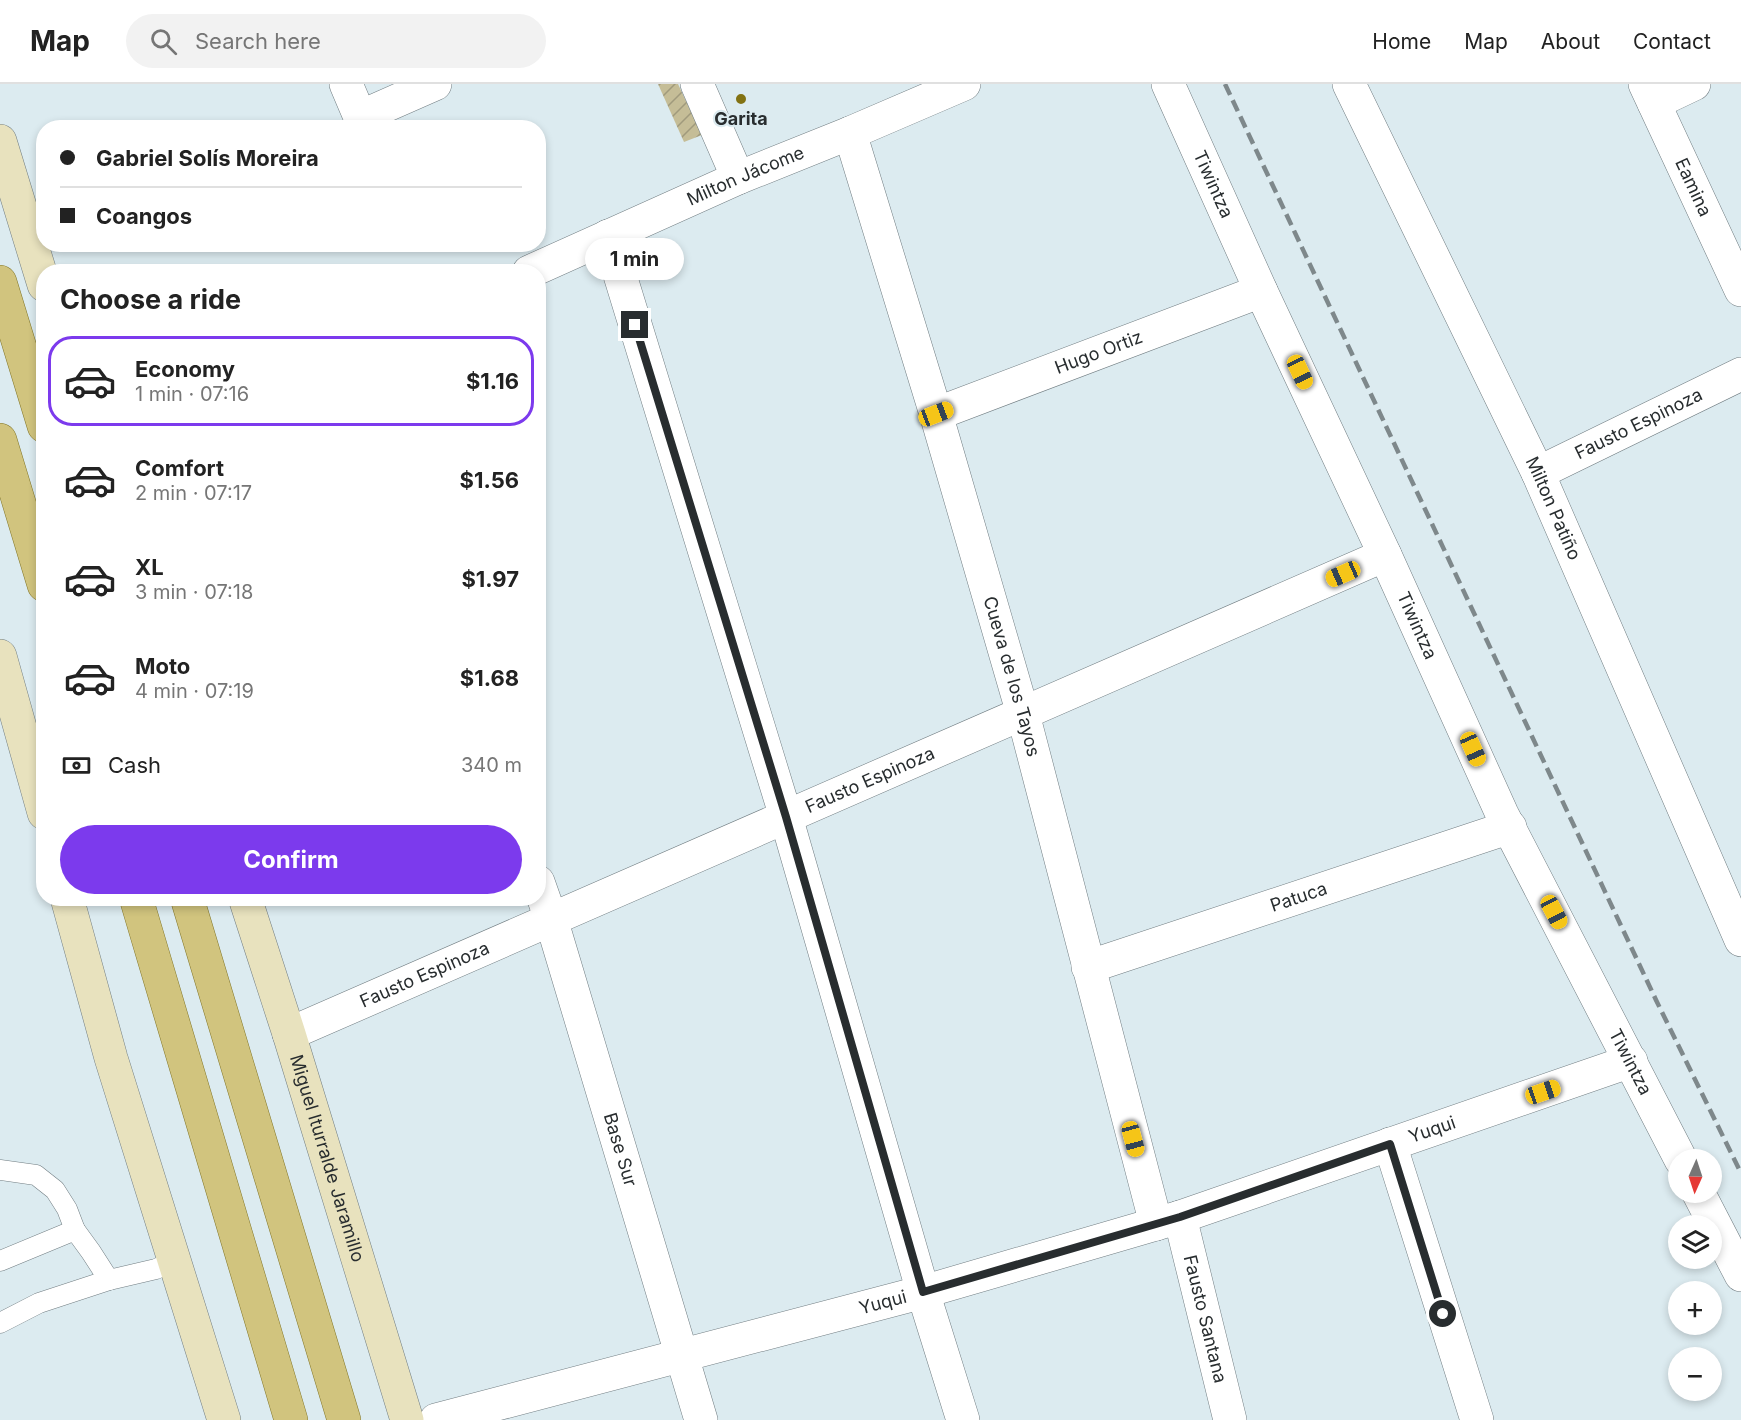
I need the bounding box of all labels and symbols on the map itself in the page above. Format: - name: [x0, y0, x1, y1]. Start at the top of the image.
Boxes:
- marker: Garita: [734, 92, 748, 106]
- place label: Garita: [714, 108, 768, 129]
- street label: Milton Jácome: [684, 142, 807, 210]
- street label: Tiwintza: [1189, 147, 1238, 221]
- street label: Eamina: [1671, 155, 1716, 220]
- callout: 1 min: [586, 238, 684, 280]
- route end: [621, 311, 648, 338]
- street label: Hugo Ortiz: [1052, 326, 1145, 378]
- car: [1284, 352, 1316, 392]
- street label: Fausto Espinoza: [1571, 384, 1706, 463]
- car: [916, 399, 956, 429]
- street label: Milton Patiño: [1522, 453, 1586, 563]
- car: [1323, 558, 1363, 590]
- street label: Tiwintza: [1393, 588, 1442, 662]
- street label: Cueva de los Tayos: [979, 594, 1045, 759]
- car: [1457, 729, 1489, 769]
- street label: Fausto Espinoza: [802, 742, 938, 817]
- street label: Patuca: [1267, 877, 1330, 916]
- car: [1538, 892, 1570, 932]
- street label: Fausto Espinoza: [357, 937, 492, 1012]
- street label: Tiwintza: [1605, 1025, 1657, 1098]
- street label: Miguel Iturralde Jaramillo: [286, 1052, 369, 1264]
- car: [1523, 1078, 1563, 1106]
- street label: Base Sur: [600, 1110, 642, 1189]
- street label: Yuqui: [1406, 1112, 1458, 1147]
- car: [1120, 1119, 1146, 1159]
- north arrow: [1668, 1149, 1722, 1203]
- street label: Fausto Santana: [1180, 1253, 1231, 1385]
- street label: Yuqui: [857, 1286, 909, 1318]
- route start: [1429, 1300, 1456, 1327]

